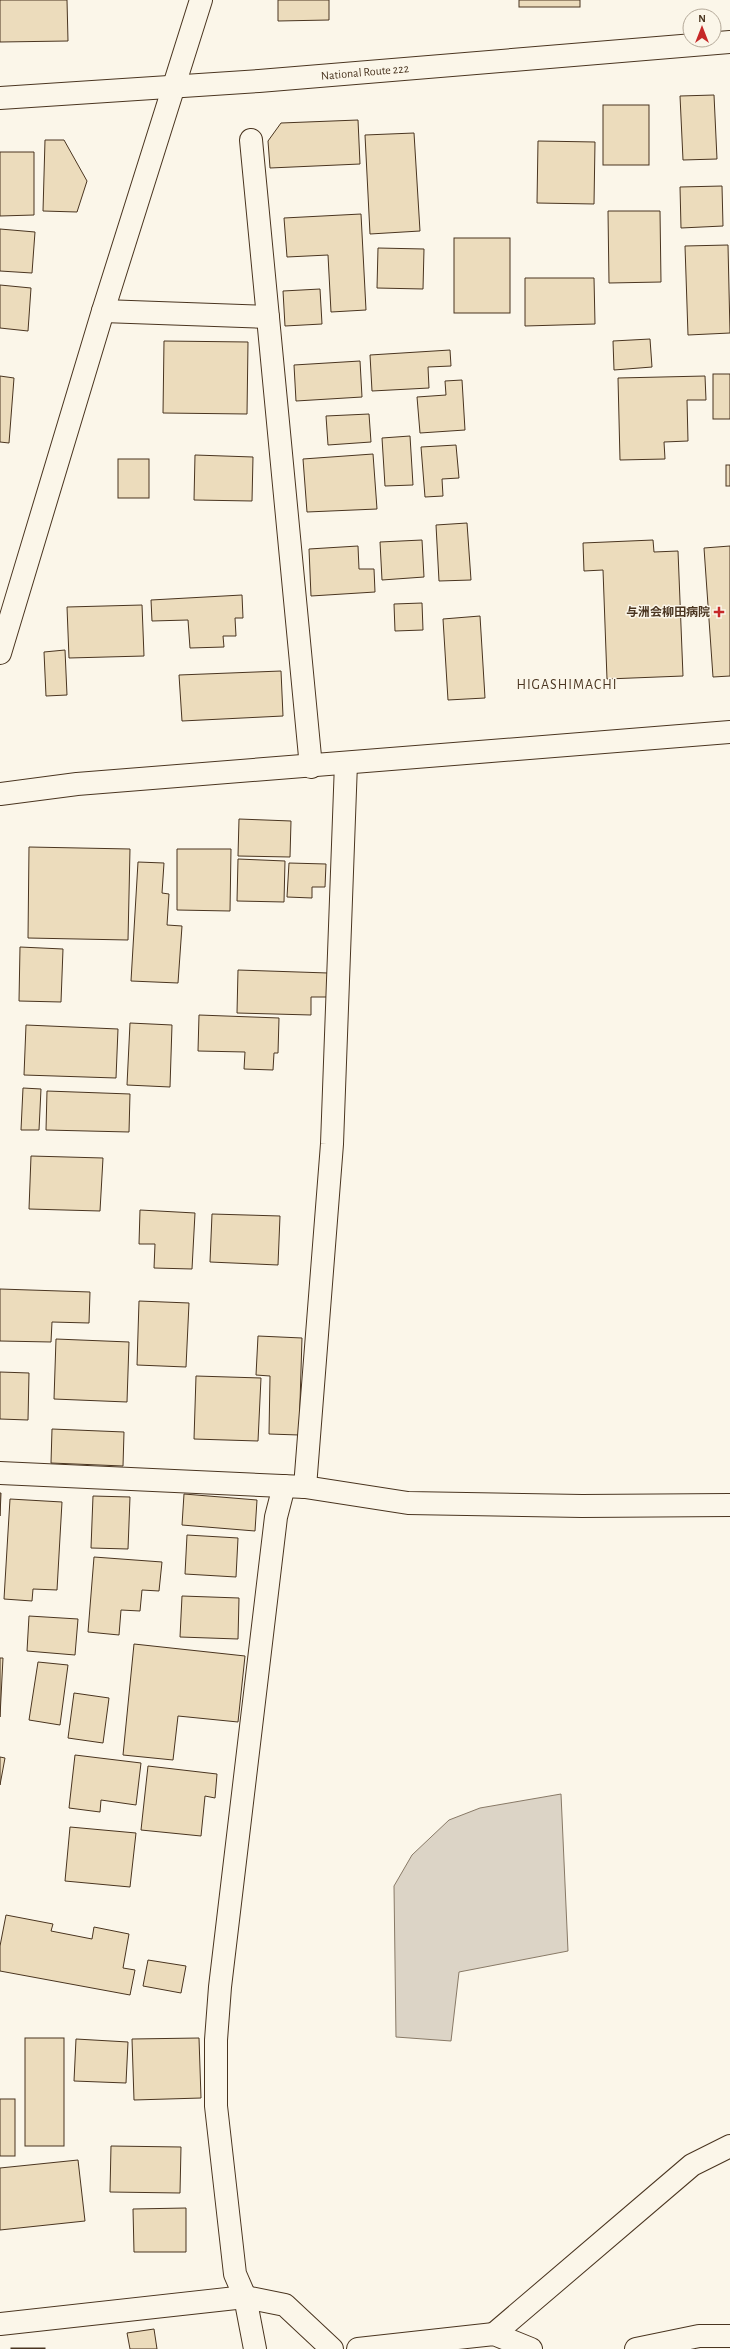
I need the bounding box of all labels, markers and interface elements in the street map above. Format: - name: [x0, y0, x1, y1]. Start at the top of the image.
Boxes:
- north arrow: [682, 8, 722, 48]
- text: N: [698, 13, 706, 24]
- street label: National Route 222: [320, 62, 410, 82]
- place label: 与洲会柳田病院: [626, 605, 710, 618]
- marker: 与洲会柳田病院: [713, 606, 725, 618]
- district label: HIGASHIMACHI: [516, 678, 618, 692]

